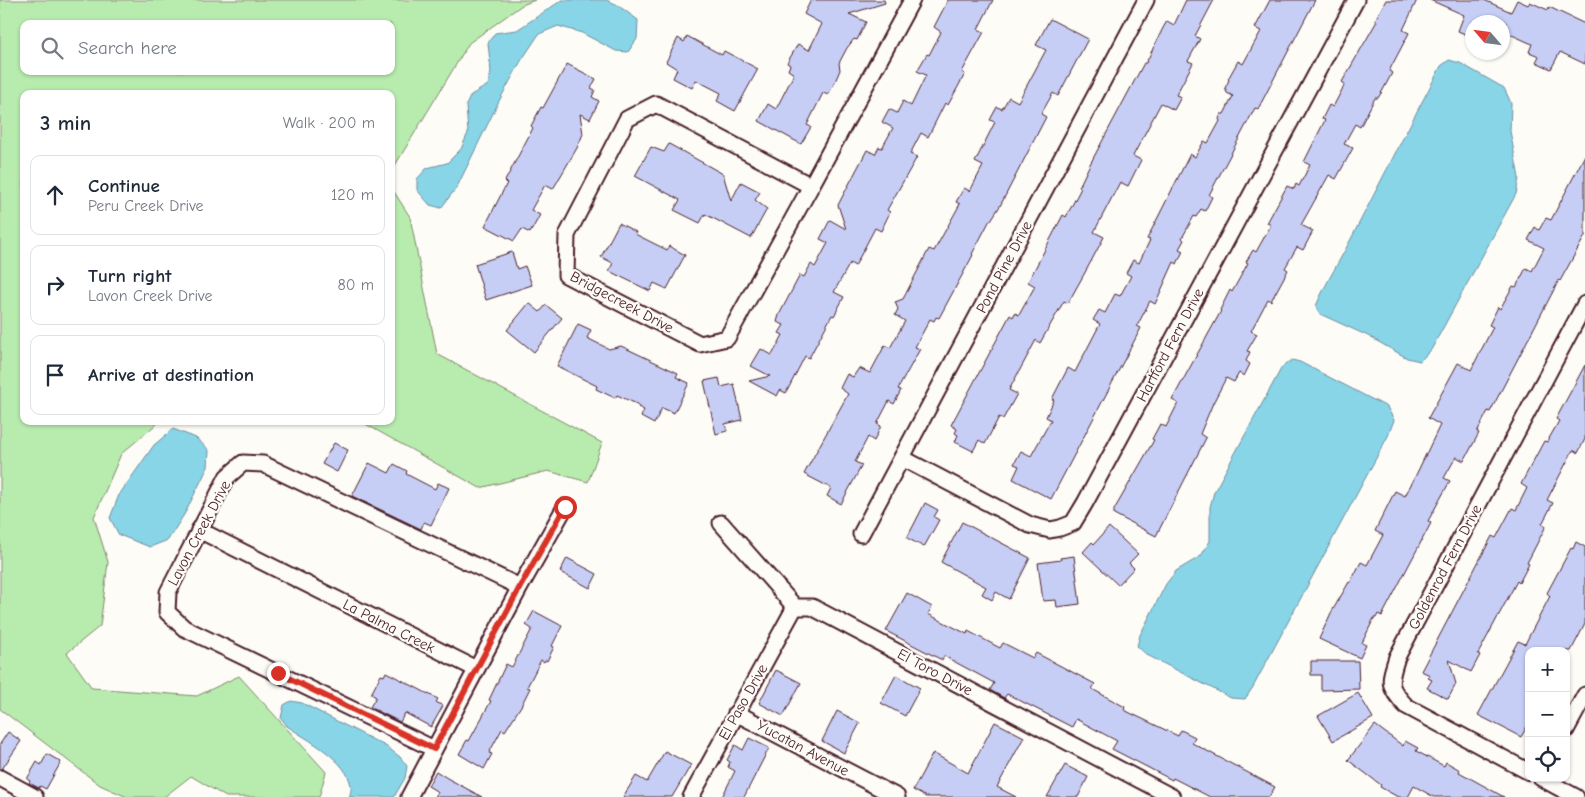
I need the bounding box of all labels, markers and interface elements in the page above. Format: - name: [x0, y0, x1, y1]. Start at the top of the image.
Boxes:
- north arrow: [1465, 15, 1510, 60]
- search box: [20, 20, 395, 75]
- icon: search: [38, 34, 66, 62]
- text: Search here: [78, 37, 177, 59]
- text: 3 min: [40, 111, 91, 135]
- text: Walk · 200 m: [283, 114, 375, 132]
- text: Continue: [88, 175, 160, 197]
- icon: ahead: [41, 181, 69, 209]
- text: 120 m: [331, 186, 374, 204]
- text: Peru Creek Drive: [88, 197, 204, 215]
- street label: Pond Pine Drive: [972, 217, 1036, 316]
- text: Turn right: [88, 265, 172, 287]
- street label: Bridgecreek Drive: [567, 267, 677, 337]
- icon: right: [41, 271, 69, 299]
- text: 80 m: [337, 276, 374, 294]
- street label: Hartford Fern Drive: [1132, 285, 1208, 405]
- text: Lavon Creek Drive: [88, 287, 212, 305]
- icon: arrive: [41, 361, 69, 389]
- text: Arrive at destination: [88, 364, 254, 386]
- street label: Lavon Creek Drive: [164, 477, 235, 589]
- route start: [554, 496, 577, 519]
- street label: Goldenrod Fern Drive: [1404, 501, 1486, 633]
- street label: La Palma Creek: [340, 595, 439, 657]
- street label: El Toro Drive: [894, 645, 976, 700]
- map controls: [1525, 647, 1570, 782]
- button: +: [1525, 647, 1570, 692]
- street label: El Paso Drive: [715, 660, 772, 743]
- route end: [267, 662, 290, 685]
- button: −: [1525, 692, 1570, 737]
- street label: Yucatan Avenue: [754, 716, 853, 780]
- button: locate: [1525, 737, 1570, 782]

